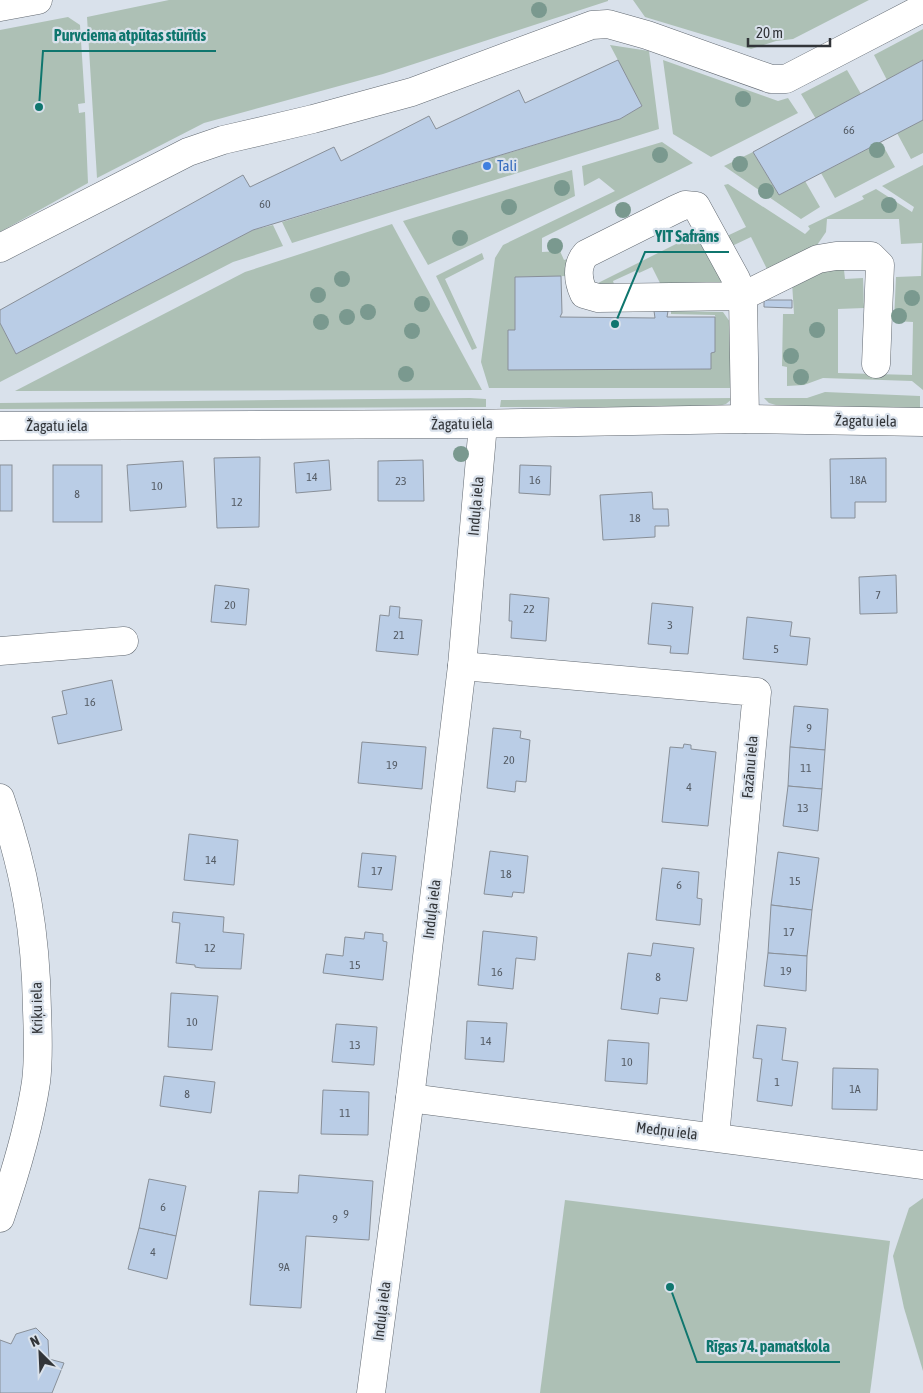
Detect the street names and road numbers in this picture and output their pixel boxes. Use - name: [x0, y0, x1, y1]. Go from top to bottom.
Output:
- street label: Žagatu iela: [835, 411, 897, 430]
- street label: Žagatu iela: [431, 414, 493, 433]
- street label: Žagatu iela: [26, 417, 88, 434]
- street label: Induļa iela: [464, 475, 487, 536]
- street label: Fazānu iela: [738, 735, 761, 799]
- street label: Induļa iela: [419, 878, 444, 940]
- street label: Kriķu iela: [28, 982, 45, 1034]
- street label: Medņu iela: [635, 1118, 699, 1143]
- street label: Induļa iela: [369, 1280, 394, 1342]

